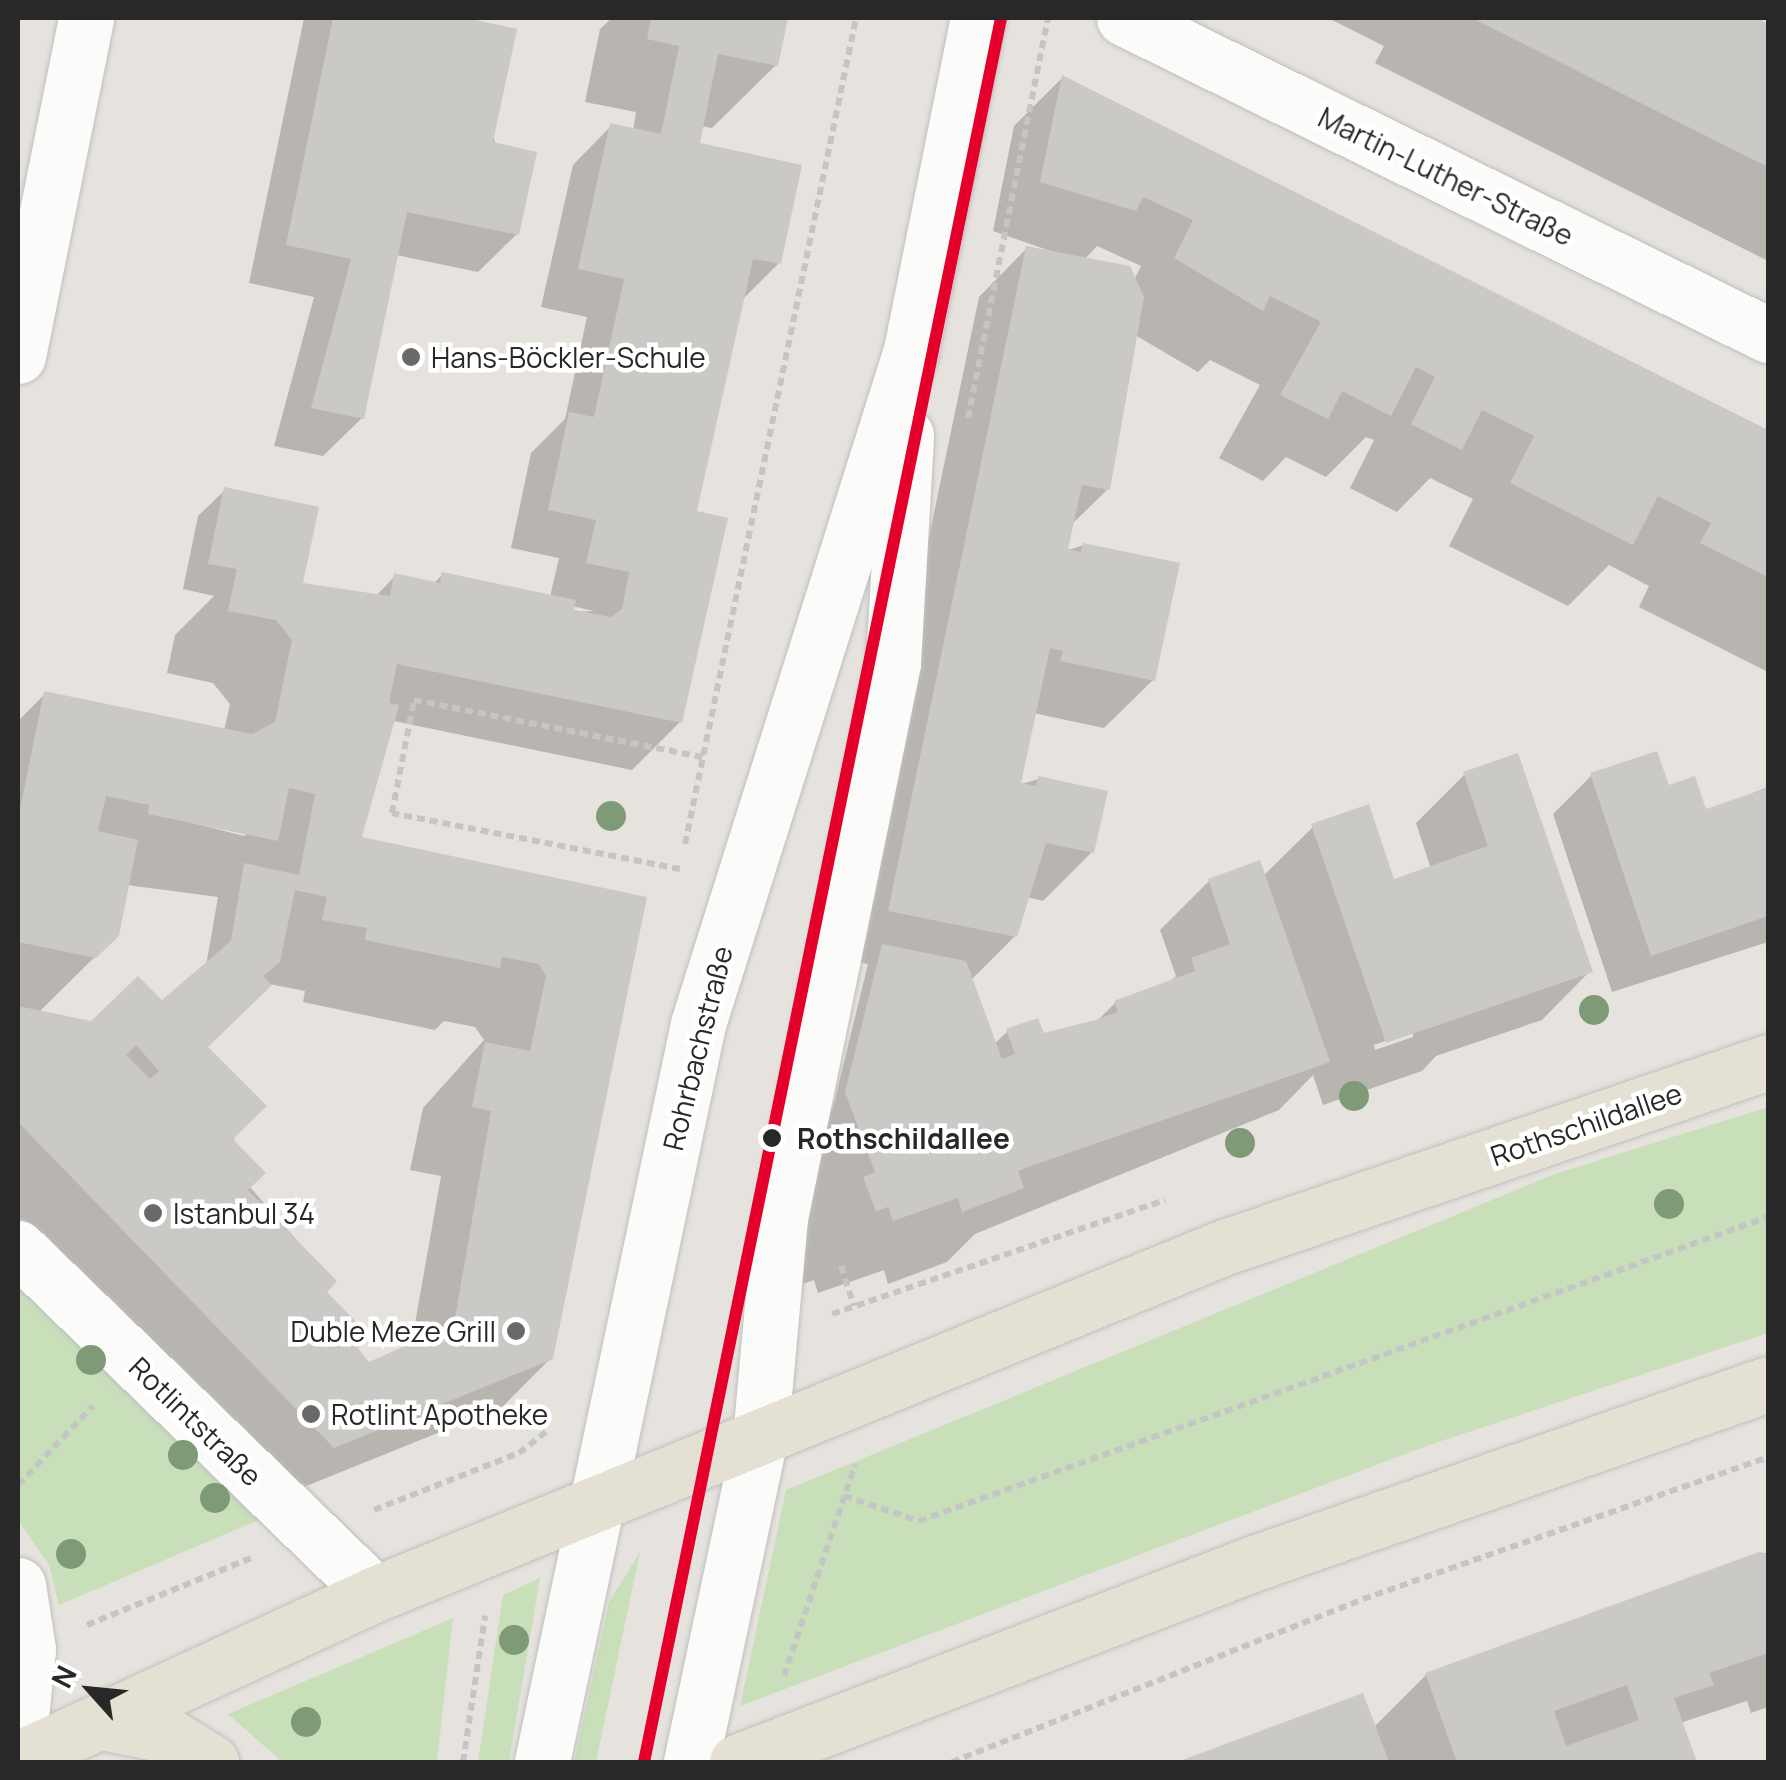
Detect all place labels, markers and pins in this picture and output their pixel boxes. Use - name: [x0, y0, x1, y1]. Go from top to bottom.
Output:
- place label: Hans-Böckler-Schule: [431, 340, 706, 374]
- marker: Hans-Böckler-Schule: [400, 346, 422, 368]
- place label: Rothschildallee: [797, 1121, 1010, 1155]
- marker: Rothschildallee: [756, 1122, 788, 1154]
- place label: Istanbul 34: [173, 1196, 315, 1230]
- marker: Istanbul 34: [142, 1202, 164, 1224]
- place label: Duble Meze Grill: [290, 1314, 496, 1348]
- marker: Duble Meze Grill: [505, 1320, 527, 1342]
- place label: Rotlint Apotheke: [331, 1397, 548, 1431]
- marker: Rotlint Apotheke: [300, 1403, 322, 1425]

